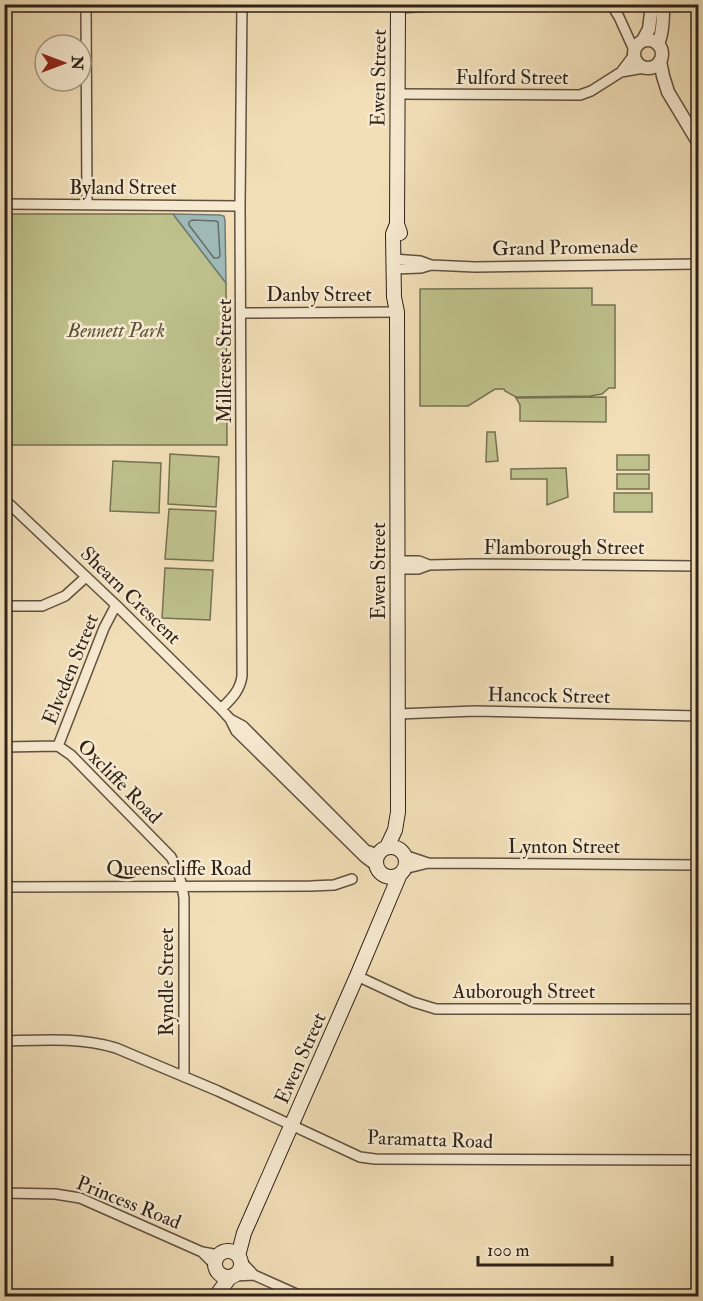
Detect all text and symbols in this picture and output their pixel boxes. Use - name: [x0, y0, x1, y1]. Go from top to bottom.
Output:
- street label: Ewen Street: [365, 29, 392, 127]
- north arrow: [33, 33, 93, 93]
- text: N: [67, 55, 87, 71]
- street label: Fulford Street: [455, 65, 569, 90]
- street label: Byland Street: [69, 175, 177, 200]
- street label: Grand Promenade: [492, 234, 638, 261]
- street label: Danby Street: [266, 282, 372, 307]
- street label: Millcrest Street: [212, 298, 237, 423]
- park label: Bennett Park: [66, 318, 165, 343]
- street label: Ewen Street: [366, 522, 391, 620]
- street label: Flamborough Street: [484, 535, 645, 560]
- street label: Shearn Crescent: [75, 541, 187, 650]
- street label: Elveden Street: [37, 610, 104, 728]
- street label: Hancock Street: [488, 682, 611, 709]
- street label: Oxcliffe Road: [72, 734, 167, 829]
- street label: Lynton Street: [508, 834, 621, 859]
- street label: Queenscliffe Road: [106, 856, 252, 881]
- street label: Ryndle Street: [154, 927, 179, 1036]
- street label: Auborough Street: [452, 979, 596, 1004]
- street label: Ewen Street: [269, 1008, 332, 1108]
- street label: Paramatta Road: [367, 1125, 494, 1154]
- street label: Princess Road: [73, 1170, 185, 1235]
- scale bar: [478, 1229, 612, 1267]
- text: 100 m: [487, 1239, 530, 1262]

